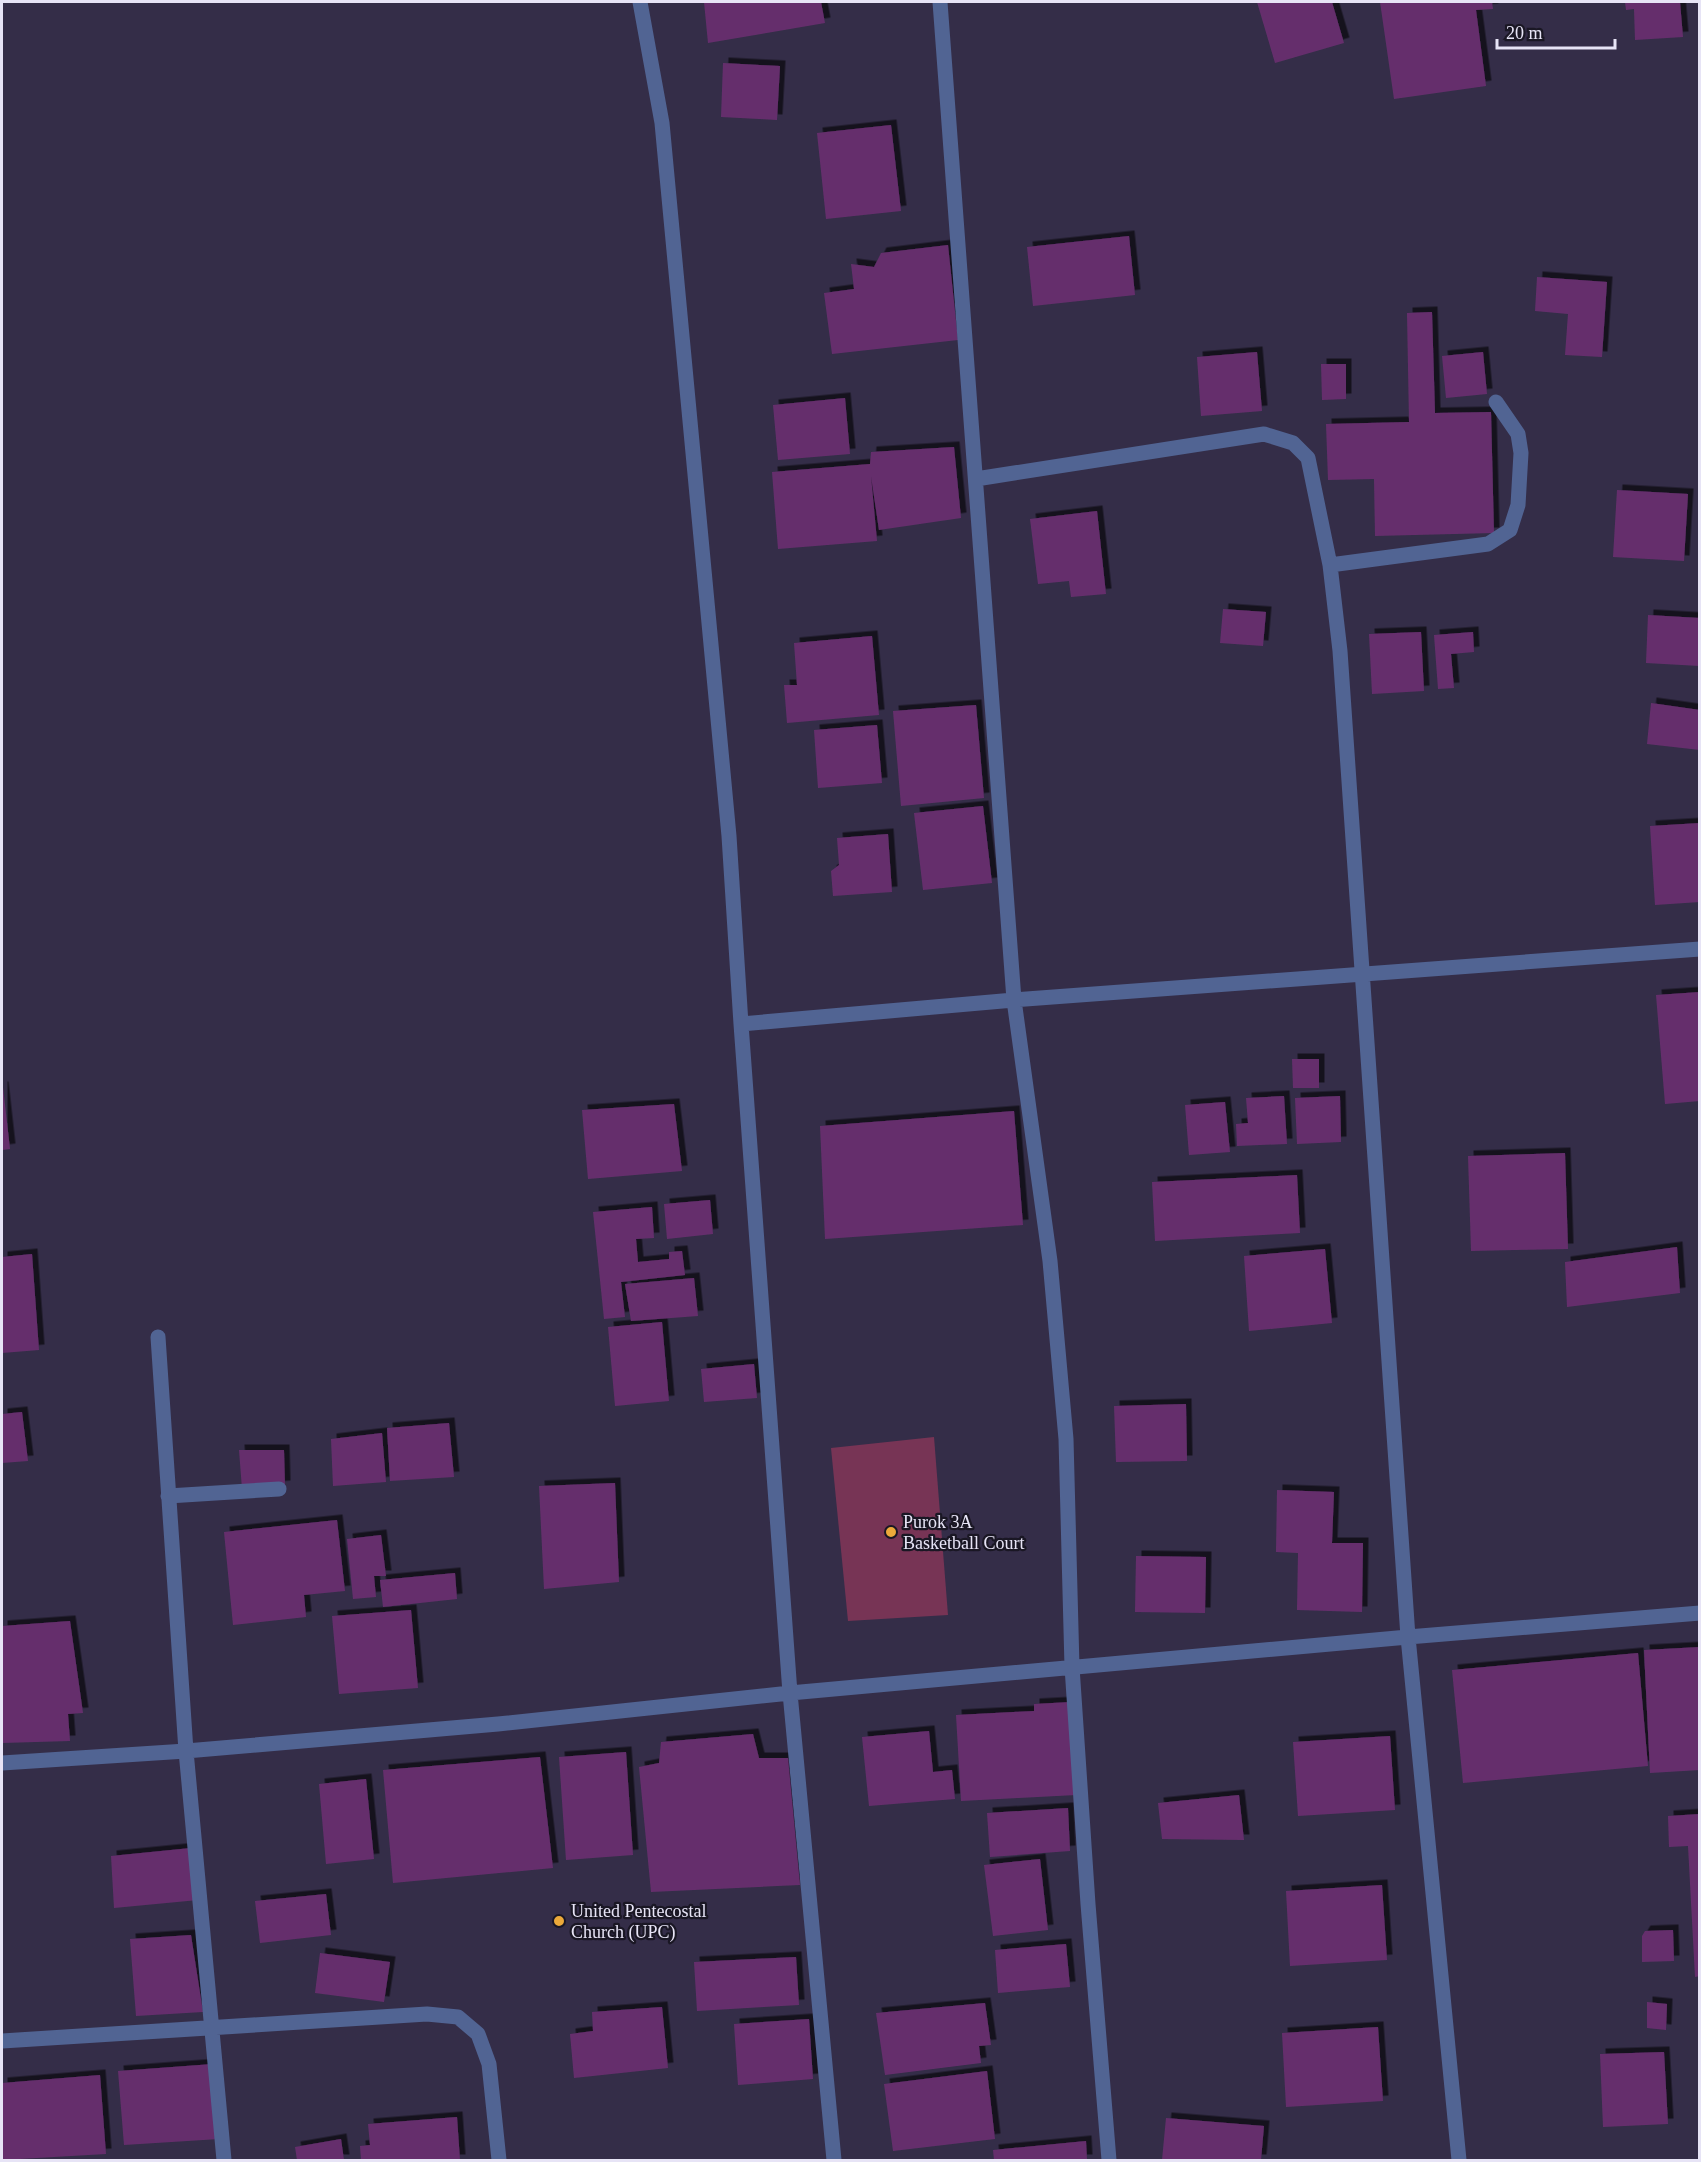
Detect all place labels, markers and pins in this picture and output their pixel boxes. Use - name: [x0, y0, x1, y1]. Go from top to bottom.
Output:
- place label: Purok 3A Basketball Court: [903, 1512, 1024, 1553]
- marker: Purok 3A Basketball Court: [884, 1525, 898, 1539]
- place label: United Pentecostal Church (UPC): [571, 1901, 706, 1943]
- marker: United Pentecostal Church (UPC): [552, 1914, 566, 1928]

